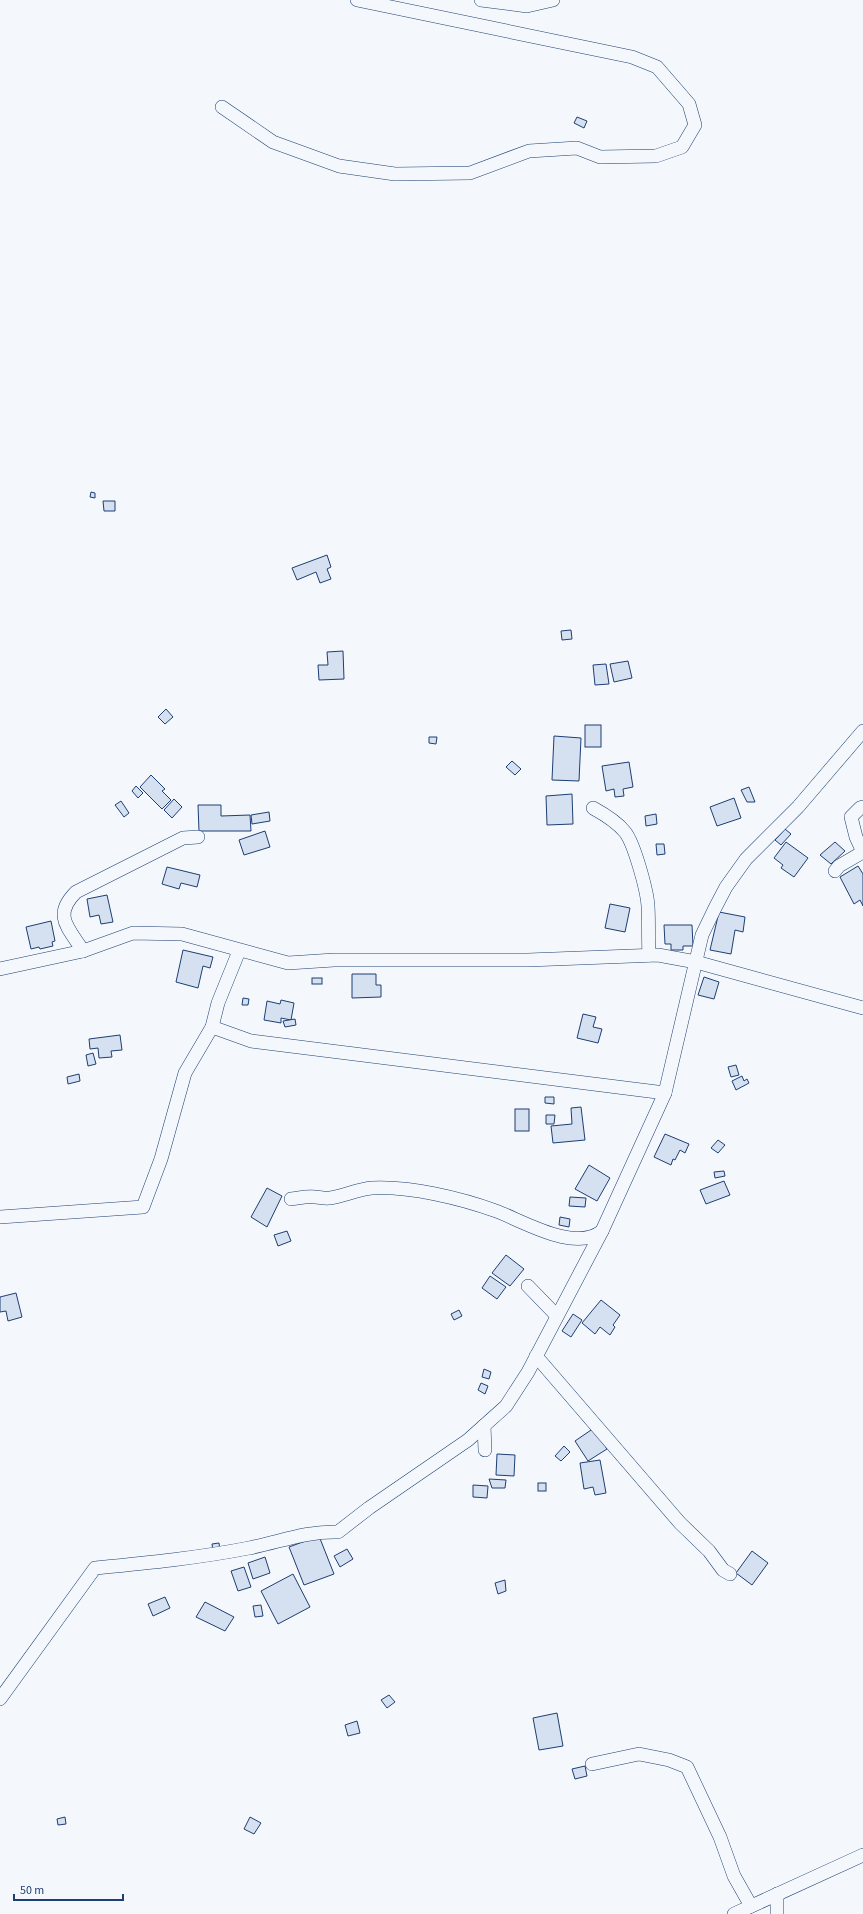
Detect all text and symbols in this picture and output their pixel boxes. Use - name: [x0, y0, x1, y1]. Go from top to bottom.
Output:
- scale bar: [14, 1876, 123, 1902]
- text: 50 m: [20, 1882, 44, 1899]

